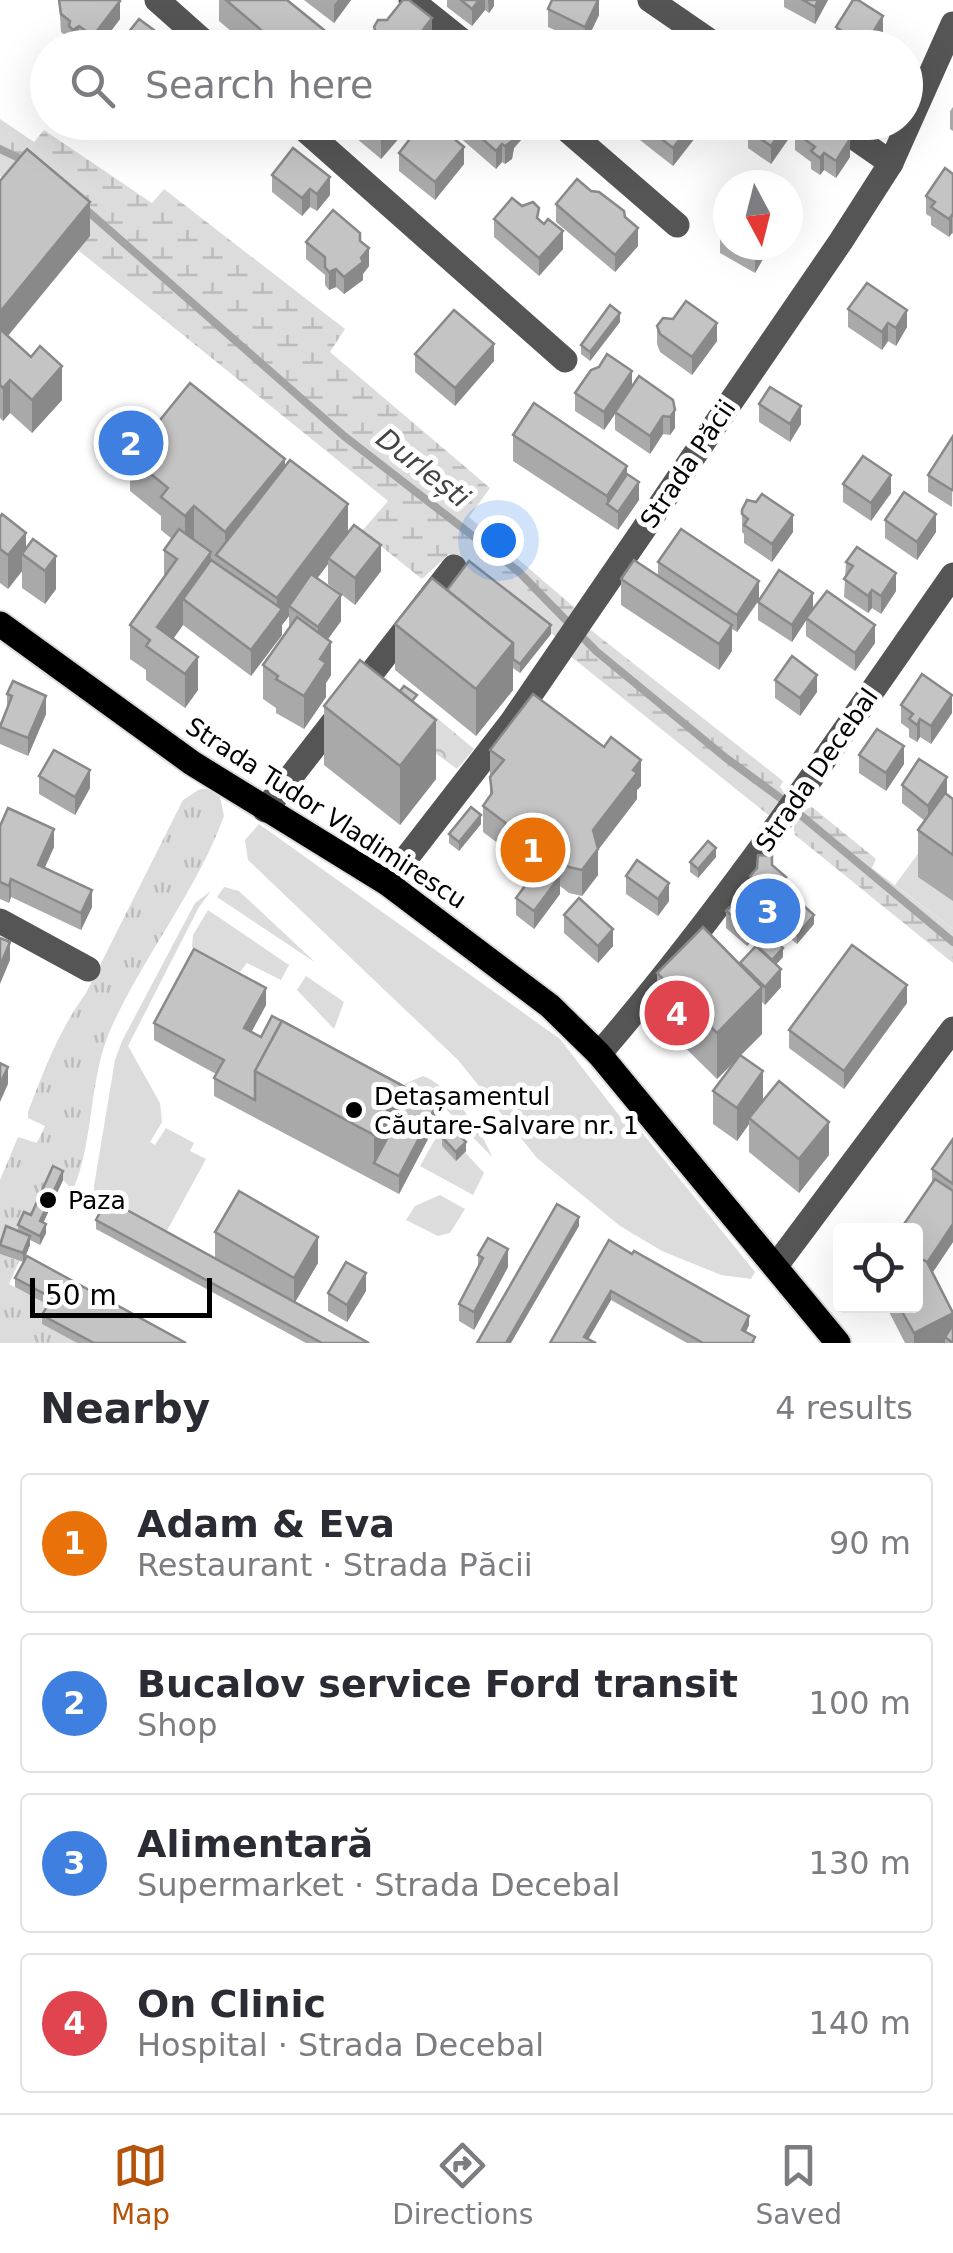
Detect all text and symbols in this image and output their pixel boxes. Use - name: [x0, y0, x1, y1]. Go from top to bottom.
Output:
- search box: [30, 30, 923, 140]
- icon: search: [65, 58, 120, 113]
- text: Search here: [145, 63, 373, 107]
- north arrow: [713, 170, 803, 260]
- street label: Strada Păcii: [634, 394, 742, 534]
- pin: 2: [98, 406, 164, 480]
- water label: Durlești: [370, 421, 476, 515]
- your location: [473, 515, 524, 566]
- street label: Strada Decebal: [750, 683, 884, 857]
- street label: Strada Tudor Vladimirescu: [180, 711, 472, 915]
- pin: 1: [500, 812, 566, 888]
- pin: 3: [736, 874, 800, 948]
- pin: 4: [644, 976, 710, 1050]
- place label: Detașamentul Căutare-Salvare nr. 1: [374, 1082, 639, 1140]
- marker: Detașamentul Căutare-Salvare nr. 1: [343, 1099, 365, 1121]
- place label: Paza: [68, 1186, 126, 1215]
- marker: Paza: [37, 1189, 59, 1211]
- map controls: [833, 1223, 923, 1313]
- button: locate: [833, 1223, 923, 1313]
- scale bar: [30, 1273, 212, 1318]
- text: 50 m: [45, 1279, 117, 1312]
- text: Nearby: [40, 1384, 210, 1433]
- text: 4 results: [775, 1389, 913, 1427]
- text: Adam & Eva: [137, 1502, 395, 1546]
- text: 1: [63, 1524, 86, 1562]
- text: 90 m: [829, 1524, 911, 1562]
- text: Restaurant · Strada Păcii: [137, 1546, 533, 1584]
- text: Bucalov service Ford transit: [137, 1662, 738, 1706]
- text: 2: [63, 1684, 86, 1722]
- text: 100 m: [809, 1684, 911, 1722]
- text: Shop: [137, 1706, 217, 1744]
- text: Alimentară: [137, 1822, 373, 1866]
- text: 3: [63, 1844, 86, 1882]
- text: 130 m: [809, 1844, 911, 1882]
- text: Supermarket · Strada Decebal: [137, 1866, 620, 1904]
- text: On Clinic: [137, 1982, 326, 2026]
- text: 4: [63, 2004, 86, 2042]
- text: 140 m: [809, 2004, 911, 2042]
- text: Hospital · Strada Decebal: [137, 2026, 544, 2064]
- tab: Map: [111, 2138, 170, 2231]
- tab: Directions: [392, 2138, 533, 2231]
- tab: Saved: [755, 2138, 842, 2231]

